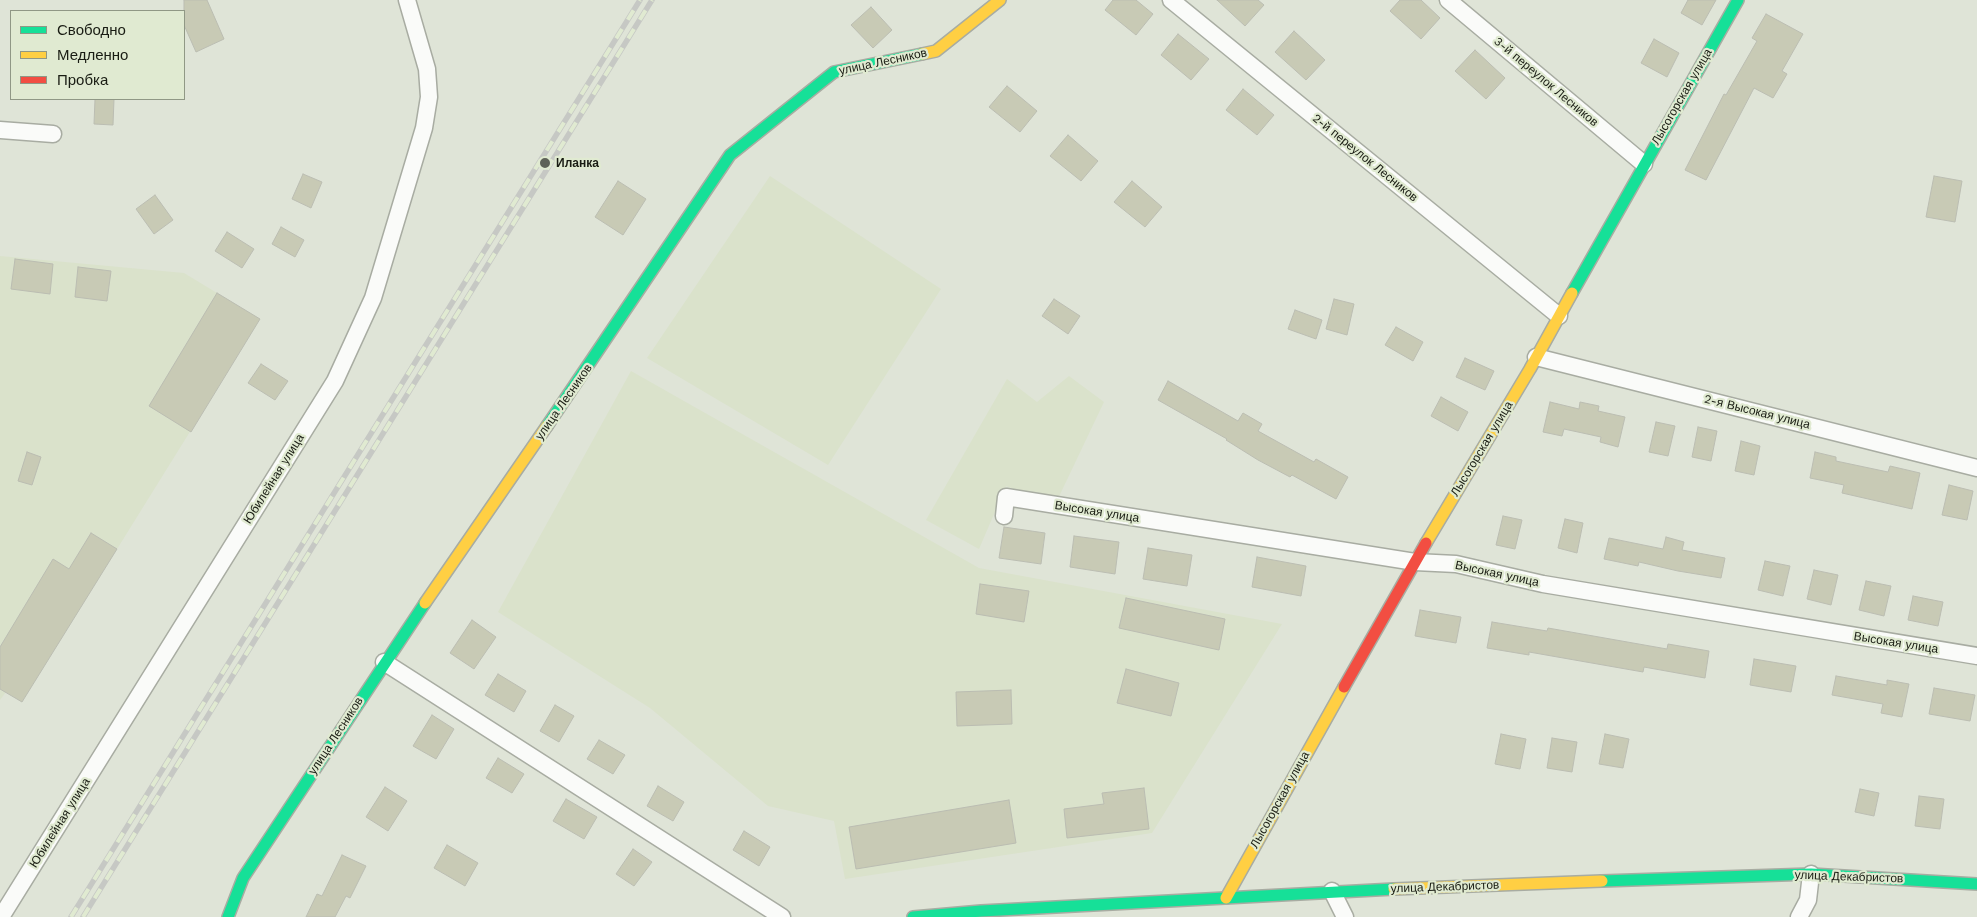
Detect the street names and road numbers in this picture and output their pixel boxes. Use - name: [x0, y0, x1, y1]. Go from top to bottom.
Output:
- street label: 3-й переулок Лесников: [1491, 34, 1601, 130]
- street label: улица Лесников: [838, 46, 928, 78]
- street label: Лысогорская улица: [1649, 46, 1715, 148]
- street label: 2-й переулок Лесников: [1309, 111, 1421, 205]
- street label: улица Лесников: [532, 361, 596, 443]
- street label: 2-я Высокая улица: [1703, 392, 1811, 432]
- street label: Лысогорская улица: [1448, 399, 1516, 499]
- street label: Юбилейная улица: [241, 432, 307, 526]
- street label: Высокая улица: [1054, 498, 1140, 526]
- street label: Высокая улица: [1454, 558, 1540, 590]
- street label: Высокая улица: [1853, 629, 1939, 657]
- street label: улица Лесников: [306, 695, 366, 777]
- street label: Лысогорская улица: [1247, 749, 1313, 851]
- street label: Юбилейная улица: [27, 776, 93, 870]
- street label: улица Декабристов: [1794, 868, 1904, 886]
- street label: улица Декабристов: [1390, 878, 1500, 896]

